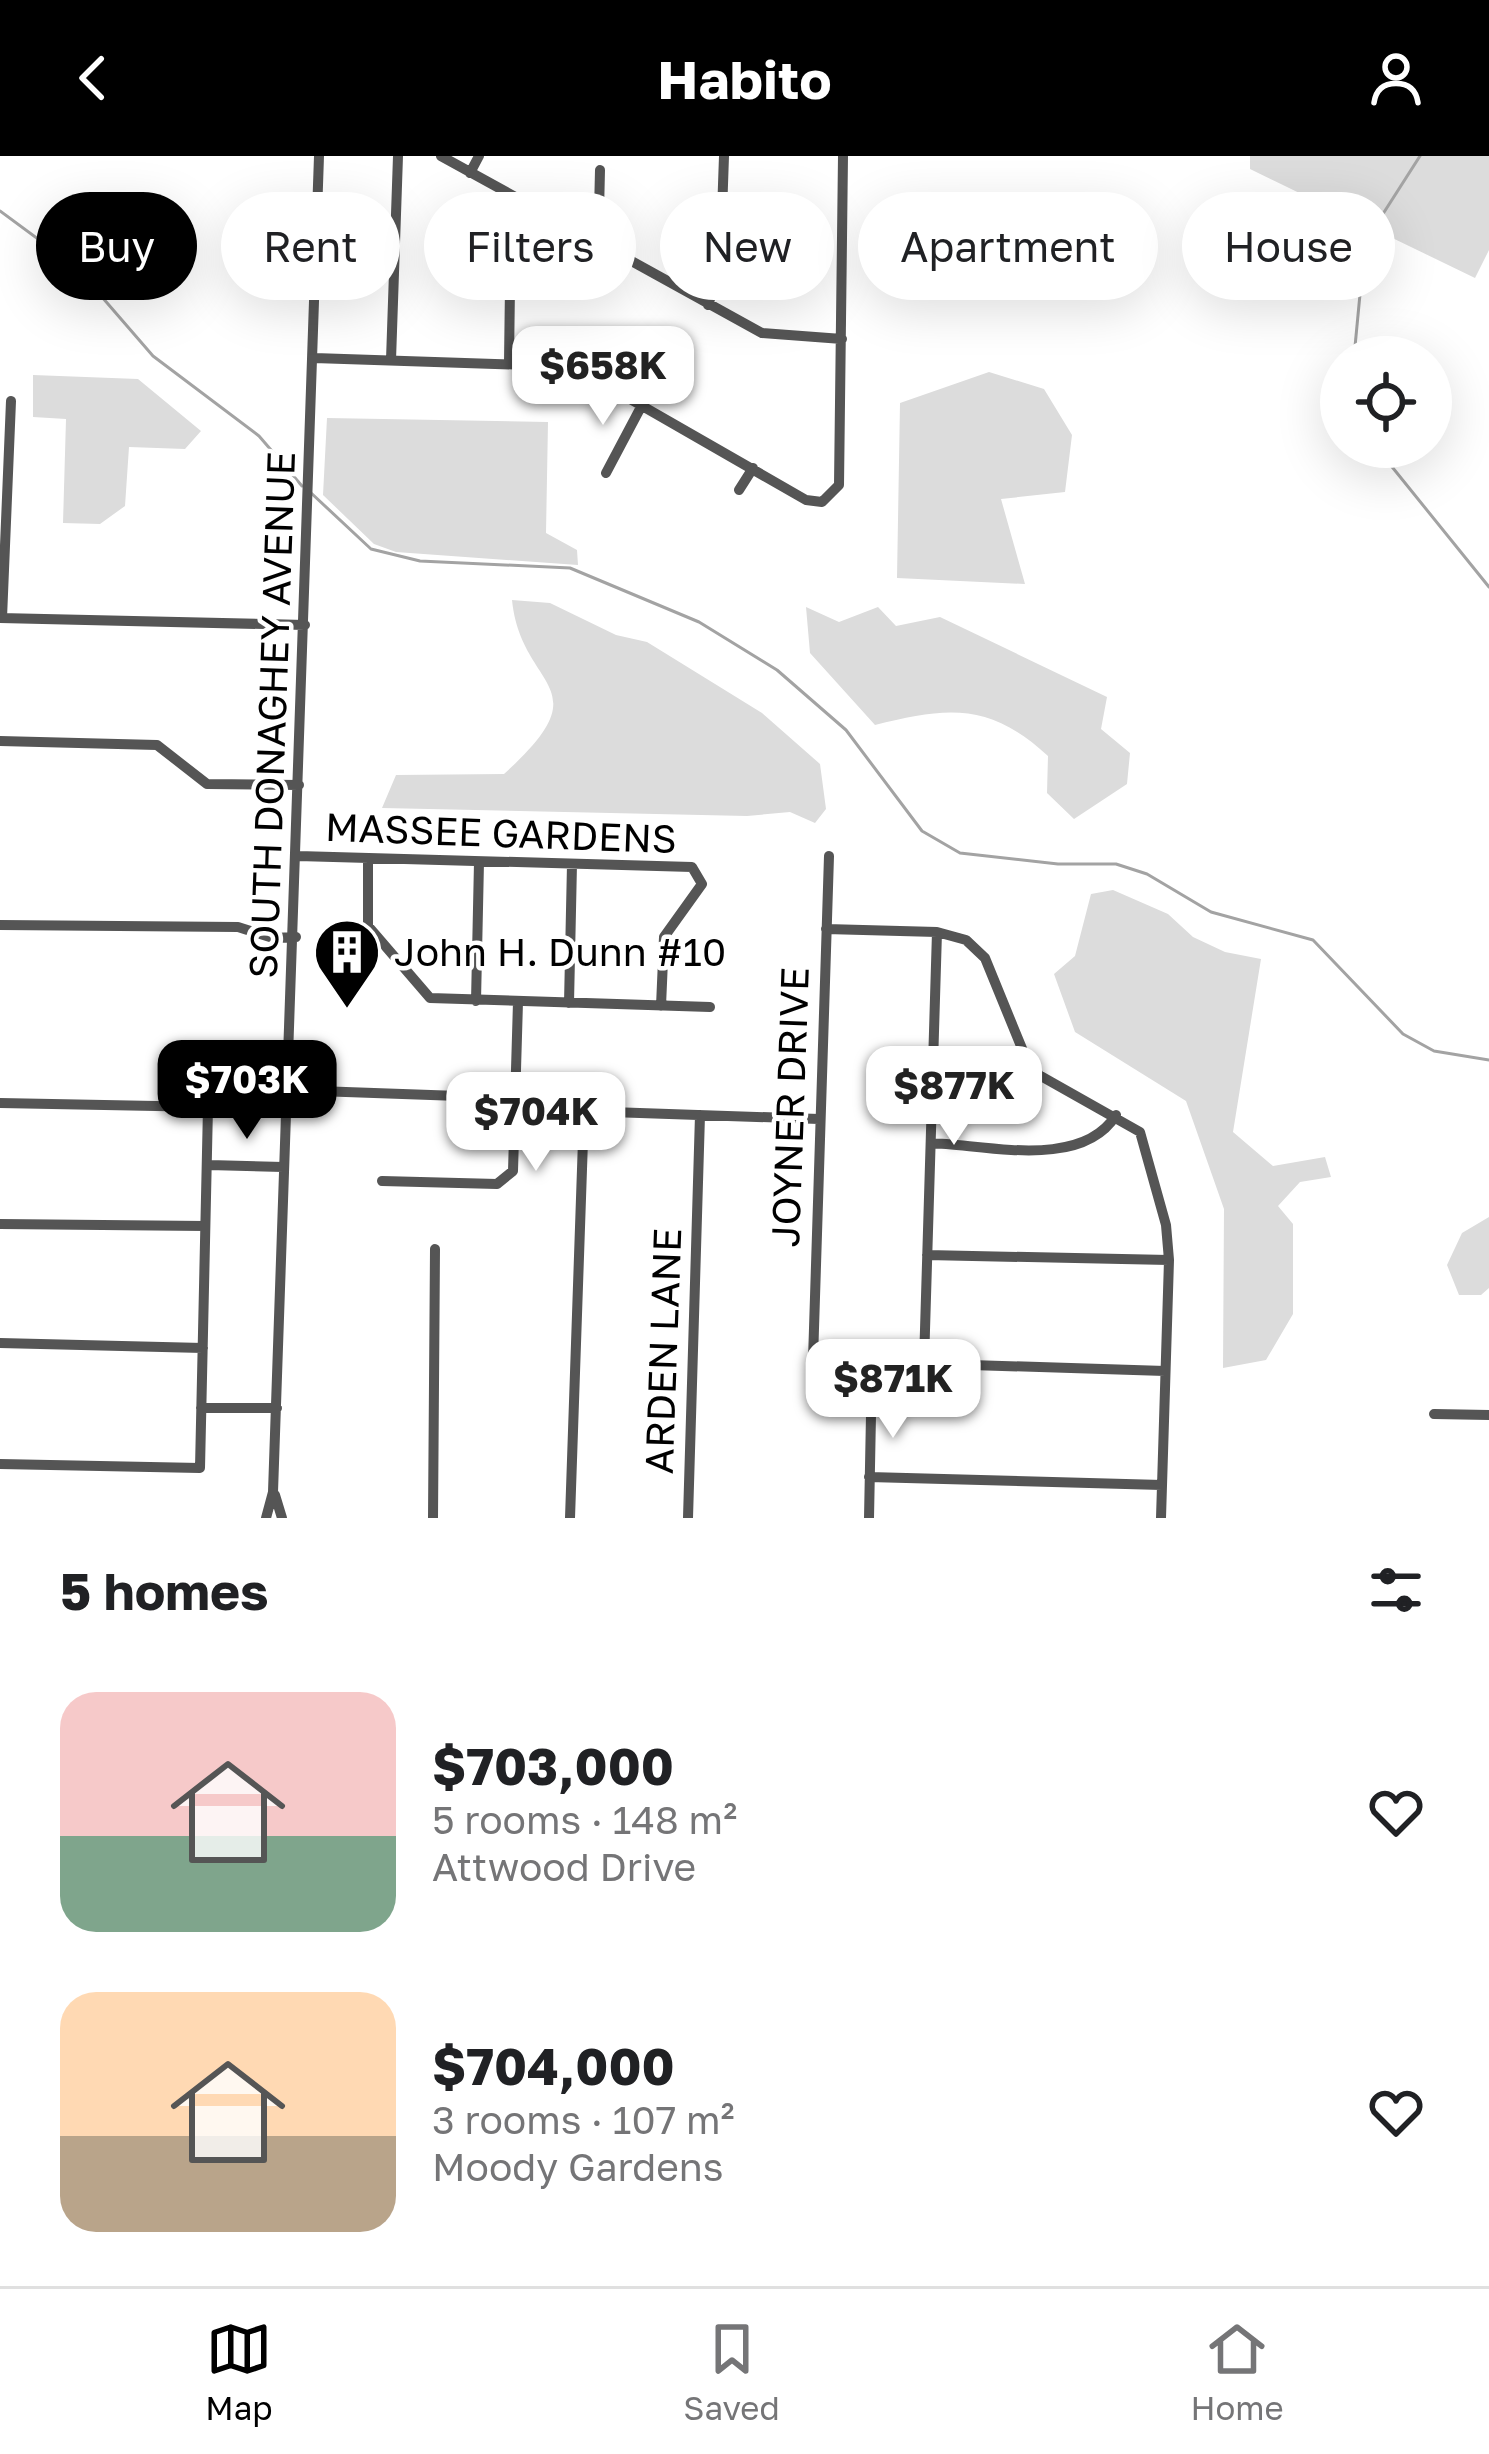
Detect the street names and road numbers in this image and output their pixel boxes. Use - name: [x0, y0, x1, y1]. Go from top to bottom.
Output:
- street label: SOUTH DONAGHEY AVENUE: [239, 451, 304, 979]
- street label: MASSEE GARDENS: [325, 803, 678, 862]
- street label: JOYNER DRIVE: [761, 966, 818, 1248]
- street label: ARDEN LANE: [635, 1227, 690, 1475]

